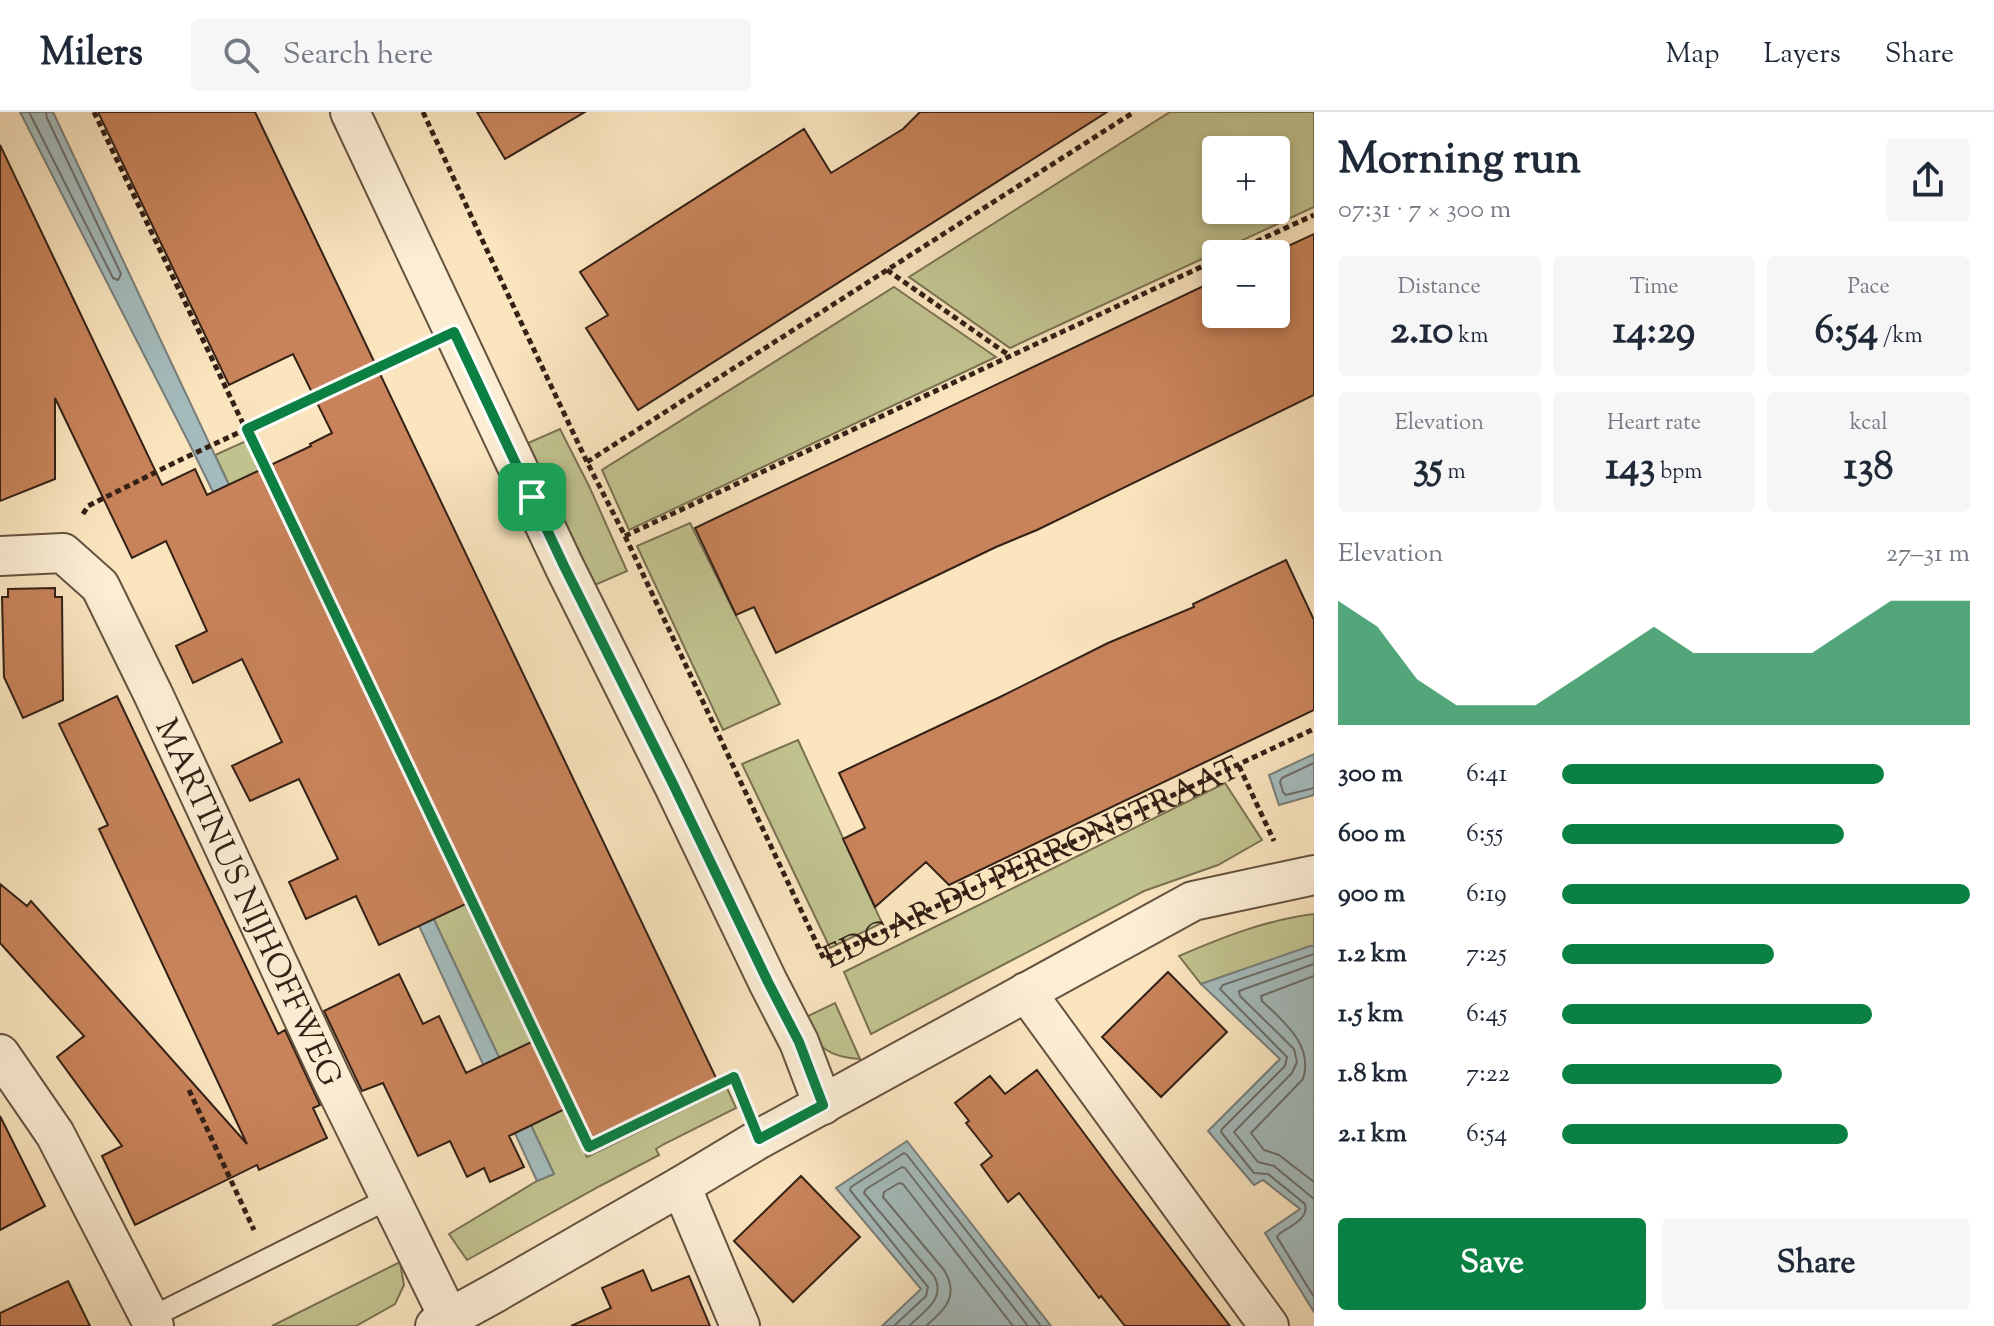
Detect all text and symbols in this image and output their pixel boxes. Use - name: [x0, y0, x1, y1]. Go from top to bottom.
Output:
- search box: [191, 19, 751, 91]
- text: Milers: [40, 28, 143, 82]
- icon: search: [219, 33, 263, 77]
- text: Search here: [283, 34, 433, 77]
- text: Map: [1666, 35, 1719, 75]
- text: Layers: [1763, 35, 1841, 75]
- text: Share: [1885, 35, 1954, 75]
- text: Morning run: [1338, 130, 1581, 193]
- map controls: [1202, 136, 1290, 328]
- button: +: [1202, 136, 1290, 224]
- button: share: [1886, 138, 1970, 222]
- text: 07:31 · 7 × 300 m: [1338, 192, 1511, 229]
- button: −: [1202, 240, 1290, 328]
- text: Distance: [1398, 272, 1481, 304]
- text: Time: [1630, 272, 1678, 304]
- text: Pace: [1848, 272, 1890, 304]
- text: 2.10: [1390, 304, 1453, 361]
- text: 14:29: [1613, 304, 1695, 361]
- text: 6:54: [1815, 304, 1878, 361]
- text: km: [1453, 321, 1488, 353]
- text: /km: [1878, 321, 1923, 353]
- text: Elevation: [1395, 408, 1484, 440]
- text: Heart rate: [1607, 408, 1701, 440]
- text: kcal: [1850, 408, 1888, 440]
- text: 35: [1413, 440, 1443, 497]
- text: 143: [1606, 440, 1656, 497]
- text: 138: [1844, 440, 1894, 497]
- text: m: [1443, 457, 1466, 489]
- text: bpm: [1656, 457, 1702, 489]
- pin: [498, 463, 566, 531]
- icon: arrive: [510, 475, 554, 519]
- text: Elevation: [1338, 536, 1443, 573]
- text: 27–31 m: [1886, 536, 1970, 573]
- street label: MARTINUS NIJHOFFWEG: [142, 712, 352, 1094]
- street label: EDGAR DU PERRONSTRAAT: [816, 747, 1249, 982]
- text: 300 m: [1338, 756, 1403, 793]
- text: 6:41: [1466, 756, 1507, 793]
- text: 600 m: [1338, 816, 1405, 853]
- text: 6:55: [1466, 816, 1503, 853]
- text: 900 m: [1338, 876, 1405, 913]
- text: 6:19: [1466, 876, 1507, 913]
- text: 1.2 km: [1338, 936, 1407, 973]
- text: 7:25: [1466, 936, 1507, 973]
- text: 1.5 km: [1338, 996, 1404, 1033]
- text: 6:45: [1466, 996, 1507, 1033]
- text: 1.8 km: [1338, 1056, 1408, 1093]
- text: 7:22: [1466, 1056, 1510, 1093]
- text: 2.1 km: [1338, 1116, 1407, 1153]
- text: 6:54: [1466, 1116, 1507, 1153]
- button: Save: [1338, 1218, 1646, 1310]
- button: Share: [1662, 1218, 1970, 1310]

